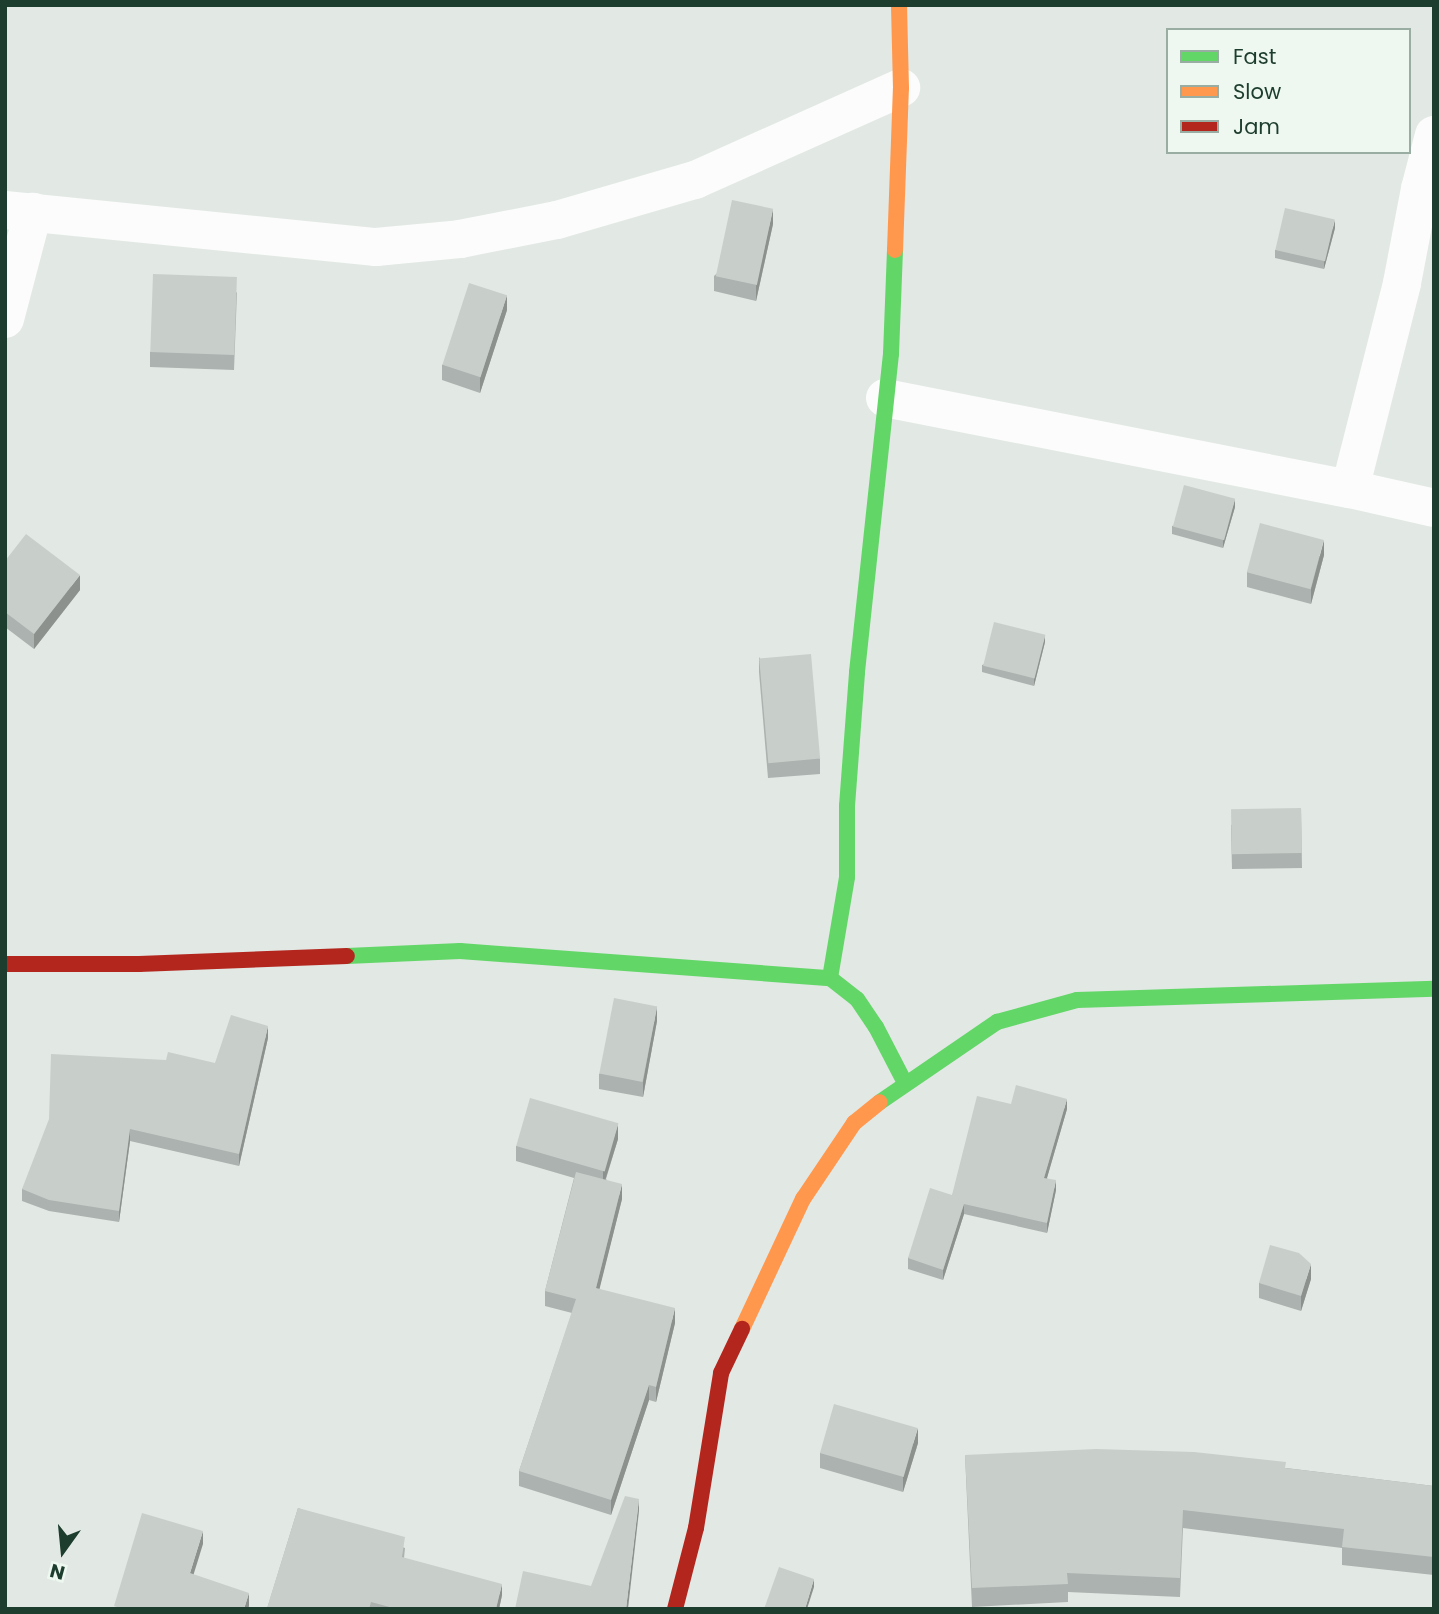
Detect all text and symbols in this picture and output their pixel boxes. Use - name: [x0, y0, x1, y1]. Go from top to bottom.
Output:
- legend: [1166, 28, 1411, 154]
- text: Fast: [1233, 42, 1276, 71]
- text: Slow: [1233, 77, 1281, 106]
- text: Jam: [1233, 112, 1280, 141]
- north arrow: [28, 1516, 98, 1586]
- text: N: [47, 1557, 68, 1587]

